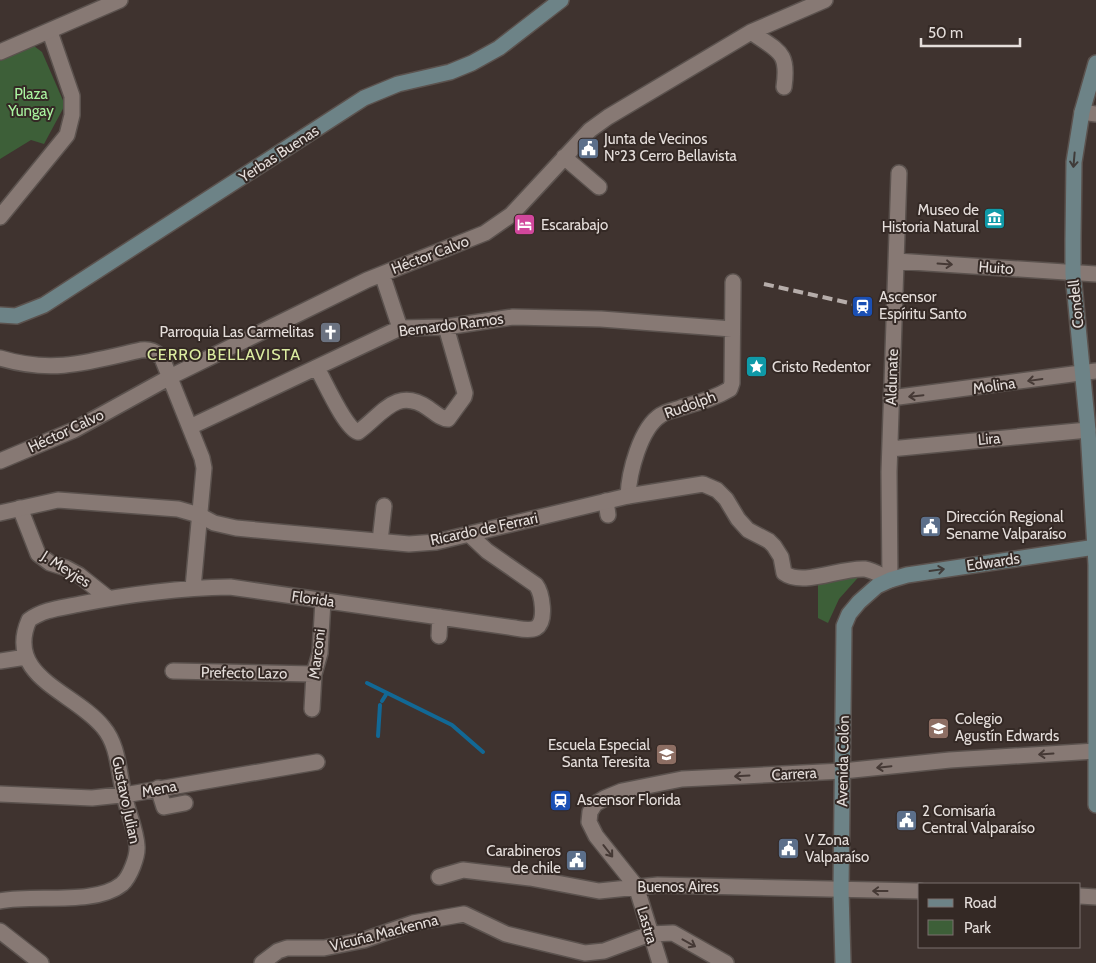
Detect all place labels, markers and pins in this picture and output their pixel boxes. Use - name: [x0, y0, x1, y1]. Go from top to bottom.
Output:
- place label: Junta de Vecinos Nº23 Cerro Bellavista: [603, 130, 738, 165]
- public building icon: Junta de Vecinos Nº23 Cerro Bellavista: [576, 136, 600, 160]
- place label: Museo de Historia Natural: [882, 201, 979, 236]
- museum icon: Museo de Historia Natural: [983, 207, 1007, 231]
- hotel icon: Escarabajo: [513, 213, 537, 237]
- place label: Escarabajo: [541, 216, 608, 234]
- place label: Ascensor Espíritu Santo: [879, 288, 967, 323]
- station icon: Ascensor Espíritu Santo: [851, 294, 875, 318]
- church icon: Parroquia Las Carmelitas: [318, 320, 342, 344]
- place label: Parroquia Las Carmelitas: [159, 323, 314, 341]
- place icon: Cristo Redentor: [744, 355, 768, 379]
- place label: Cristo Redentor: [772, 358, 871, 376]
- place label: Dirección Regional Sename Valparaíso: [946, 508, 1067, 543]
- public building icon: Dirección Regional Sename Valparaíso: [918, 514, 942, 538]
- place label: Colegio Agustín Edwards: [955, 710, 1059, 745]
- school or university icon: Colegio Agustín Edwards: [927, 716, 951, 740]
- place label: Escuela Especial Santa Teresita: [548, 736, 651, 771]
- school or university icon: Escuela Especial Santa Teresita: [654, 742, 678, 766]
- station icon: Ascensor Florida: [549, 788, 573, 812]
- place label: Ascensor Florida: [577, 791, 682, 809]
- place label: 2 Comisaría Central Valparaíso: [922, 802, 1035, 837]
- public building icon: 2 Comisaría Central Valparaíso: [894, 808, 918, 832]
- place label: V Zona Valparaíso: [805, 831, 869, 866]
- public building icon: V Zona Valparaíso: [777, 837, 801, 861]
- place label: Carabineros de chile: [486, 842, 561, 877]
- public building icon: Carabineros de chile: [565, 848, 589, 872]

